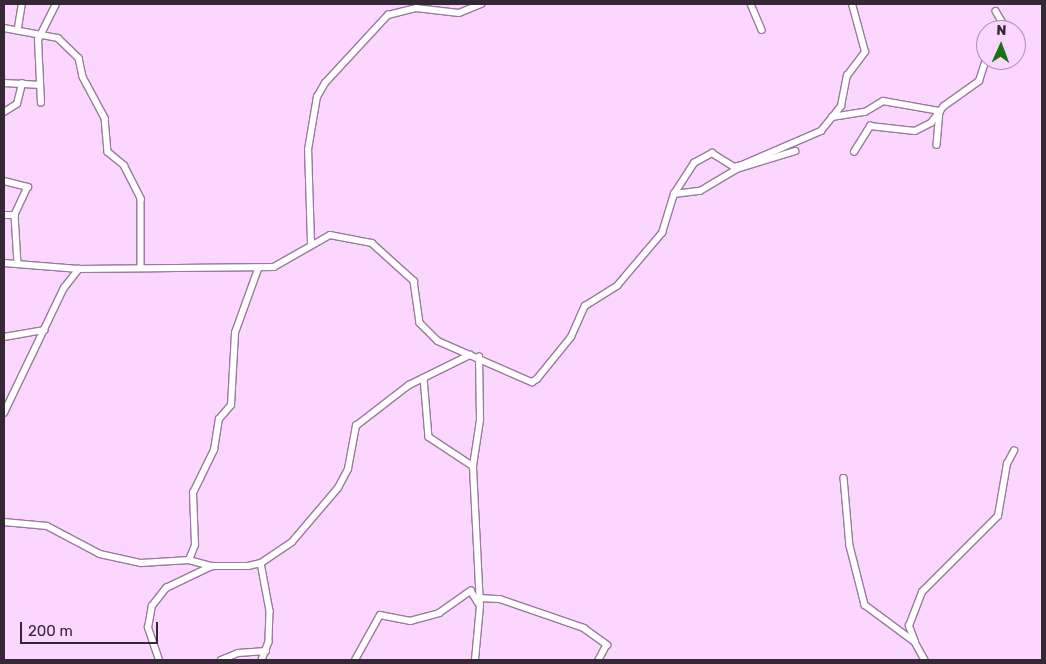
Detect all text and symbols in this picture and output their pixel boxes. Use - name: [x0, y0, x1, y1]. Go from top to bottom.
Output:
- north arrow: [976, 20, 1026, 70]
- text: N: [996, 22, 1007, 39]
- scale bar: [22, 612, 160, 644]
- text: 200 m: [28, 622, 73, 640]

